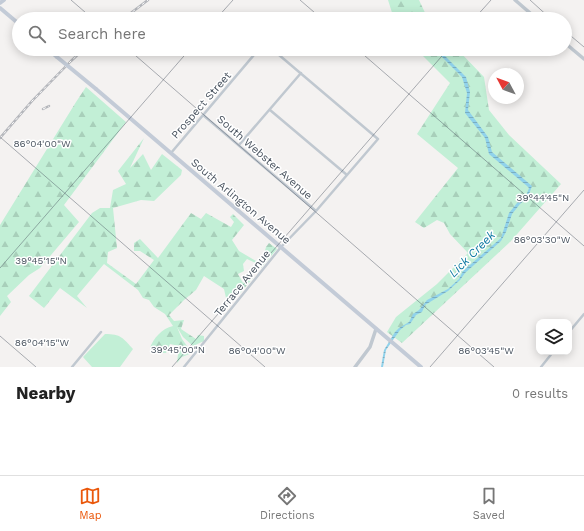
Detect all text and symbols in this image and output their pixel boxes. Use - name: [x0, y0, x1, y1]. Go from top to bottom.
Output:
- search box: [12, 12, 572, 56]
- icon: search: [26, 23, 48, 45]
- text: Search here: [58, 25, 146, 43]
- north arrow: [488, 68, 524, 104]
- street label: Prospect Street: [169, 69, 234, 141]
- street label: South Webster Avenue: [214, 112, 315, 202]
- text: 86°04'00"W: [13, 138, 71, 149]
- street label: South Arlington Avenue: [188, 156, 293, 247]
- text: 39°44'45"N: [517, 192, 569, 203]
- water label: Lick Creek: [446, 228, 498, 280]
- text: 86°03'30"W: [514, 234, 571, 245]
- street label: Terrace Avenue: [212, 248, 273, 319]
- text: 39°45'15"N: [15, 255, 67, 266]
- map controls: [536, 319, 572, 355]
- button: layers: [536, 319, 572, 355]
- text: 86°04'15"W: [15, 337, 70, 348]
- text: 39°45'00"N: [151, 344, 205, 355]
- text: 86°04'00"W: [228, 345, 286, 356]
- text: 86°03'45"W: [458, 345, 514, 356]
- text: Nearby: [16, 383, 75, 403]
- text: 0 results: [512, 386, 568, 401]
- tab: Map: [79, 485, 102, 522]
- tab: Directions: [260, 485, 314, 522]
- tab: Saved: [473, 485, 505, 522]

